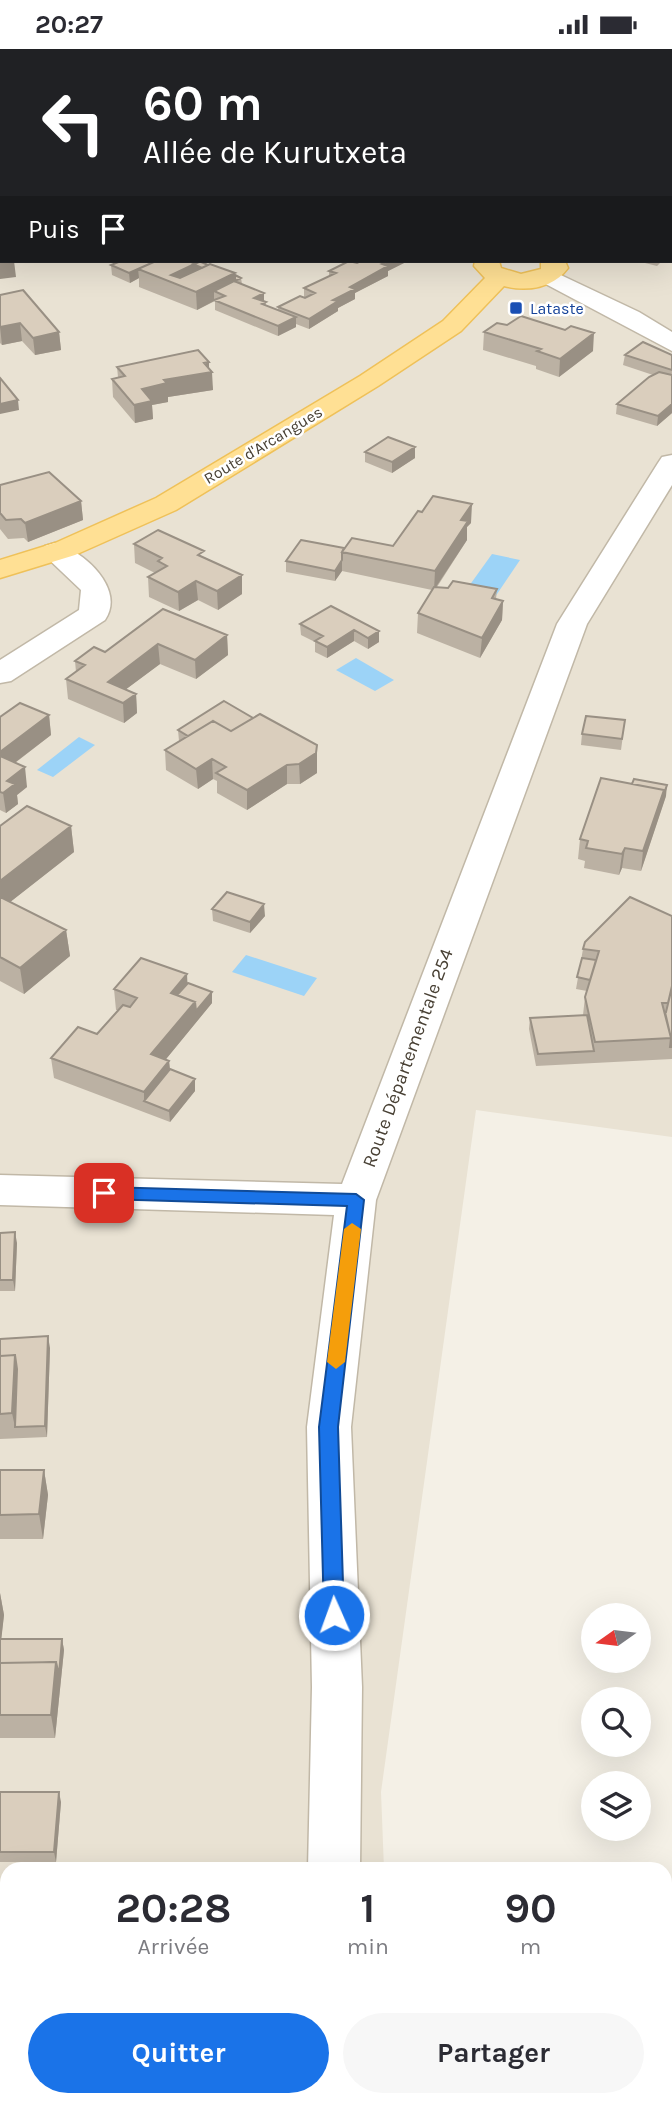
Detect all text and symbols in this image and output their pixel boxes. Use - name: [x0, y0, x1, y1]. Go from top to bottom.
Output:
- text: 20:27: [35, 9, 103, 40]
- text: 60 m: [143, 75, 263, 132]
- icon: left: [28, 77, 119, 168]
- text: Allée de Kurutxeta: [143, 134, 407, 171]
- icon: arrive: [94, 210, 132, 248]
- text: Puis: [28, 214, 80, 245]
- place label: Lataste: [530, 299, 584, 318]
- marker: Lataste: [508, 300, 524, 316]
- street label: Route d'Arcangues: [200, 402, 326, 488]
- street label: Route Départementale 254: [358, 945, 458, 1170]
- pin: [74, 1163, 134, 1223]
- icon: arrive: [85, 1174, 123, 1212]
- position arrow: [297, 1578, 371, 1652]
- north arrow: [581, 1603, 651, 1673]
- map controls: [581, 1603, 651, 1841]
- button: search: [581, 1687, 651, 1757]
- button: layers: [581, 1771, 651, 1841]
- text: 20:28: [115, 1883, 231, 1933]
- text: 1: [360, 1883, 375, 1933]
- text: 90: [504, 1883, 557, 1933]
- text: Arrivée: [137, 1933, 209, 1960]
- text: min: [347, 1933, 389, 1960]
- text: m: [520, 1933, 541, 1960]
- button: Quitter: [28, 2013, 329, 2093]
- button: Partager: [343, 2013, 644, 2093]

